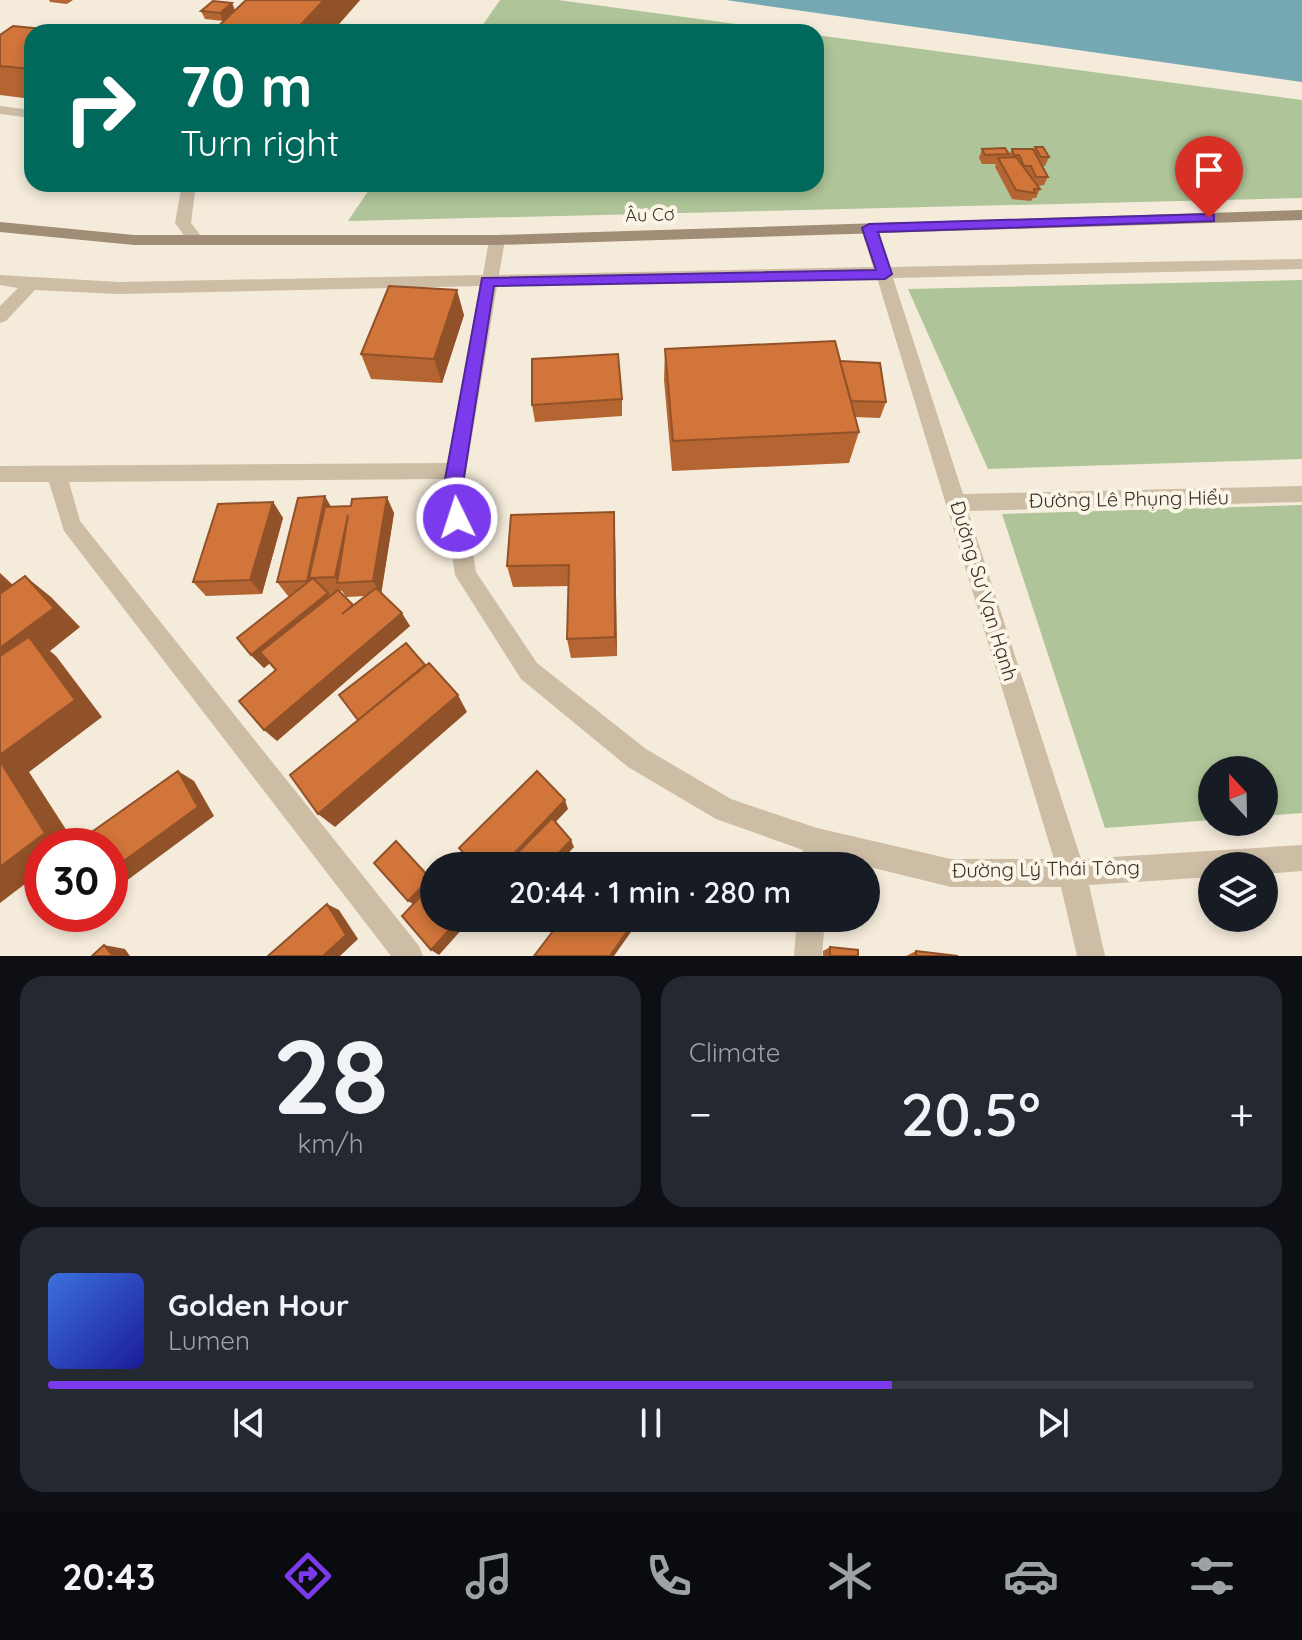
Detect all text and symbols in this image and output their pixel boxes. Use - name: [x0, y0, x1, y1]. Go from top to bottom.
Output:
- text: 70 m: [180, 51, 312, 121]
- icon: right: [48, 56, 152, 160]
- text: Turn right: [180, 120, 339, 165]
- pin: [1175, 136, 1243, 218]
- icon: arrive: [1187, 148, 1231, 192]
- street label: Âu Cơ: [625, 202, 675, 227]
- position arrow: [415, 476, 499, 560]
- street label: Đường Lê Phụng Hiểu: [1029, 484, 1229, 513]
- street label: Đường Sư Vạn Hạnh: [945, 498, 1024, 684]
- north arrow: [1198, 756, 1278, 836]
- map controls: [1198, 756, 1278, 932]
- speed limit sign: 30: [24, 828, 128, 932]
- button: layers: [1198, 852, 1278, 932]
- street label: Đường Lý Thái Tông: [952, 854, 1140, 883]
- text: 20:44 · 1 min · 280 m: [509, 873, 791, 911]
- text: 28: [272, 1010, 389, 1140]
- text: Climate: [689, 1036, 780, 1069]
- text: 20.5°: [900, 1076, 1041, 1151]
- text: −: [689, 1086, 712, 1141]
- text: +: [1229, 1086, 1254, 1141]
- text: km/h: [298, 1127, 363, 1160]
- text: Golden Hour: [168, 1286, 349, 1324]
- text: Lumen: [168, 1324, 250, 1357]
- icon: previous: [227, 1401, 271, 1445]
- icon: pause: [629, 1401, 673, 1445]
- icon: next: [1031, 1401, 1075, 1445]
- icon: directions: [280, 1548, 336, 1604]
- icon: music: [461, 1548, 517, 1604]
- icon: phone: [641, 1548, 697, 1604]
- icon: climate: [822, 1548, 878, 1604]
- icon: car: [1003, 1548, 1059, 1604]
- icon: filters: [1184, 1548, 1240, 1604]
- text: 20:43: [62, 1554, 155, 1599]

